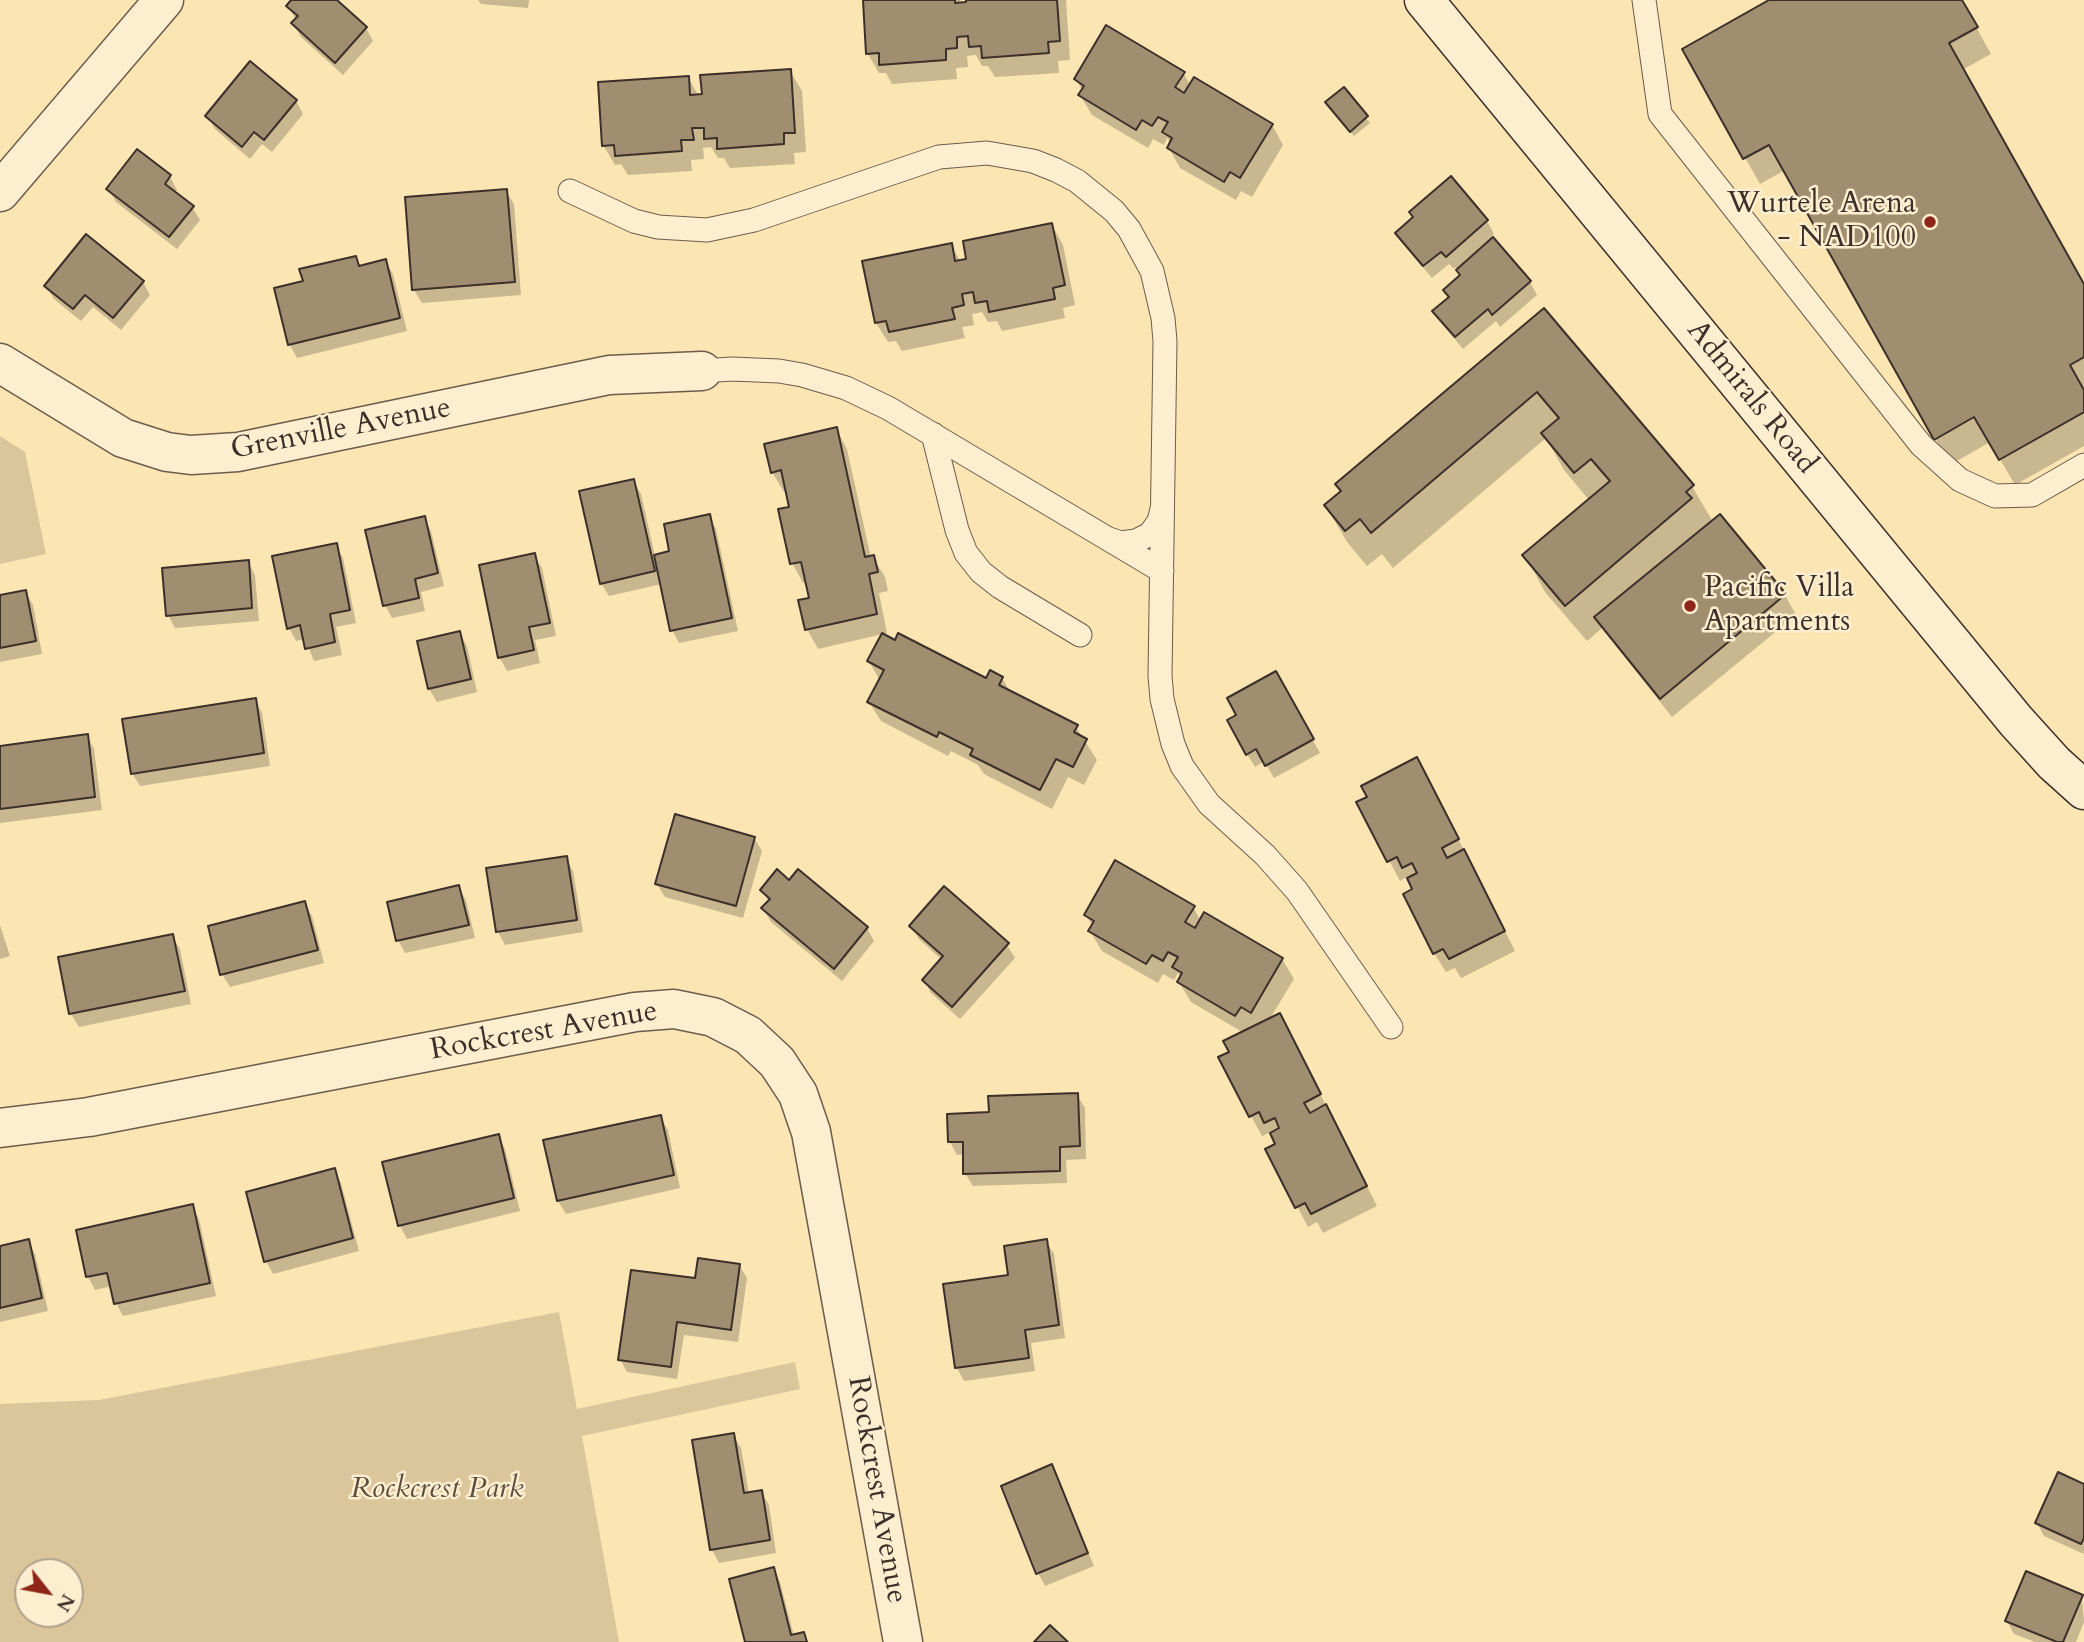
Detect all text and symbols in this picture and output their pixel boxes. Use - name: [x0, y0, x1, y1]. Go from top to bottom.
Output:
- place label: Wurtele Arena - NAD100: [1727, 187, 1916, 258]
- marker: Wurtele Arena - NAD100: [1922, 214, 1938, 230]
- street label: Admirals Road: [1678, 314, 1824, 482]
- street label: Grenville Avenue: [228, 391, 454, 469]
- place label: Pacific Villa Apartments: [1704, 571, 1854, 642]
- marker: Pacific Villa Apartments: [1682, 598, 1698, 614]
- street label: Rockcrest Avenue: [428, 994, 660, 1070]
- street label: Rockcrest Avenue: [838, 1374, 914, 1606]
- park label: Rockcrest Park: [350, 1472, 524, 1508]
- north arrow: [14, 1558, 84, 1628]
- text: N: [50, 1589, 81, 1617]

